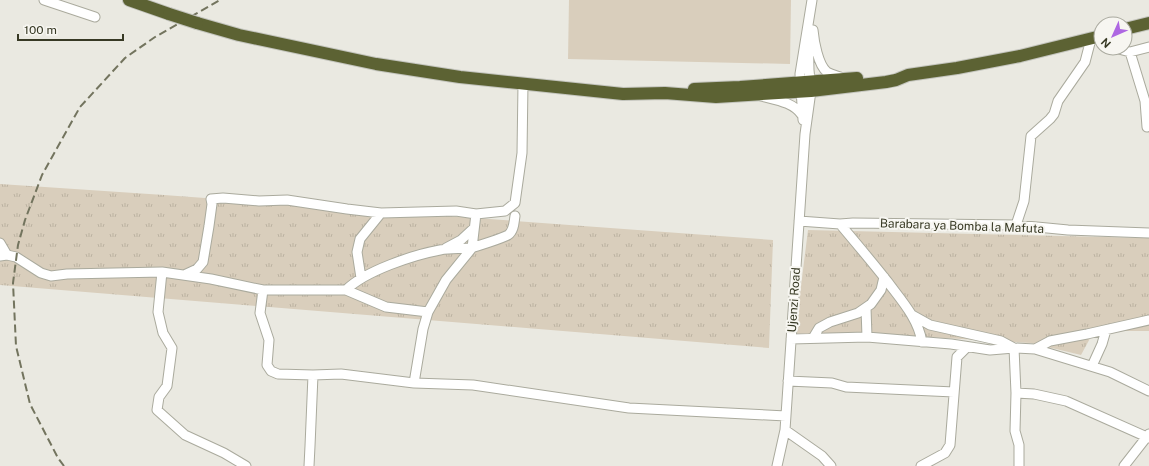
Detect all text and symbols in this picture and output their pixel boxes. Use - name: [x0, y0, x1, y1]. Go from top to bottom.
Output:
- scale bar: [18, 16, 123, 42]
- north arrow: [1093, 16, 1133, 56]
- text: 100 m: [24, 23, 57, 37]
- text: N: [1099, 36, 1113, 50]
- street label: Barabara ya Bomba la Mafuta: [880, 216, 1044, 236]
- street label: Ujenzi Road: [785, 267, 803, 333]

